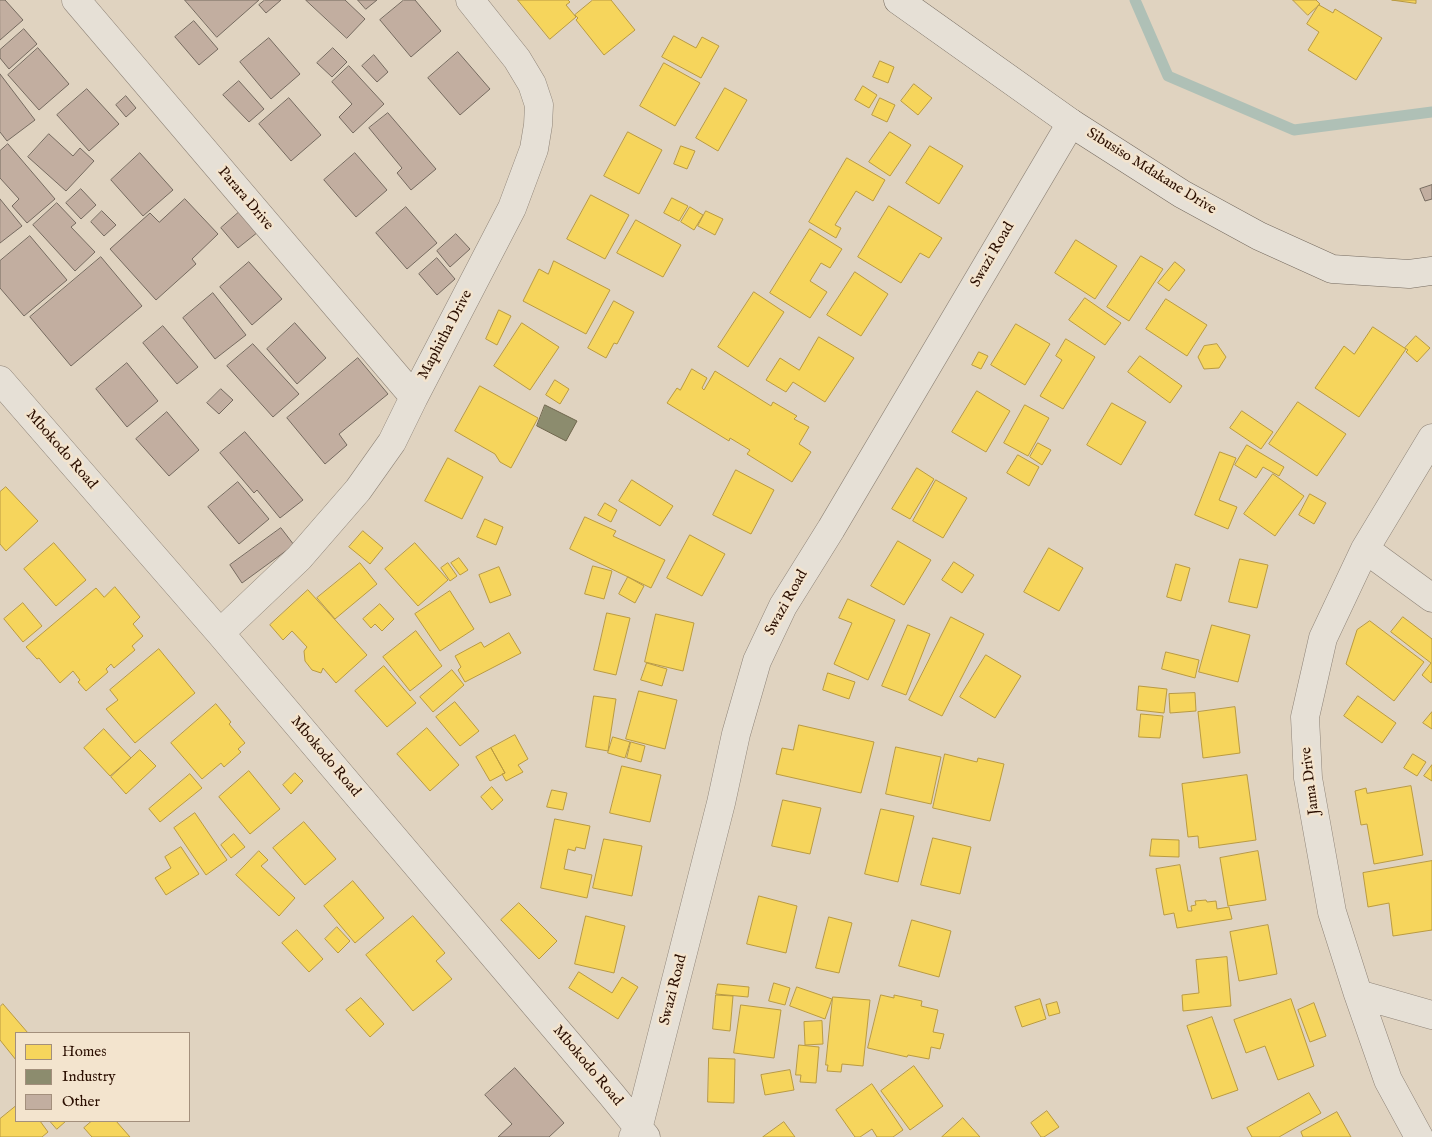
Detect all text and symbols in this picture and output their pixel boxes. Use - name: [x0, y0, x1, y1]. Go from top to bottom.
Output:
- street label: Sibusiso Mdakane Drive: [1083, 125, 1219, 219]
- street label: Parara Drive: [213, 164, 277, 234]
- street label: Swazi Road: [967, 219, 1019, 291]
- street label: Maphitha Drive: [415, 287, 477, 383]
- street label: Mbokodo Road: [22, 407, 100, 493]
- street label: Swazi Road: [762, 567, 812, 639]
- street label: Mbokodo Road: [286, 713, 364, 801]
- street label: Jama Drive: [1298, 746, 1324, 816]
- street label: Swazi Road: [657, 953, 691, 1027]
- street label: Mbokodo Road: [548, 1022, 626, 1110]
- legend: [15, 1032, 190, 1122]
- text: Homes: [62, 1042, 106, 1061]
- text: Industry: [62, 1067, 116, 1086]
- text: Other: [62, 1092, 100, 1111]

